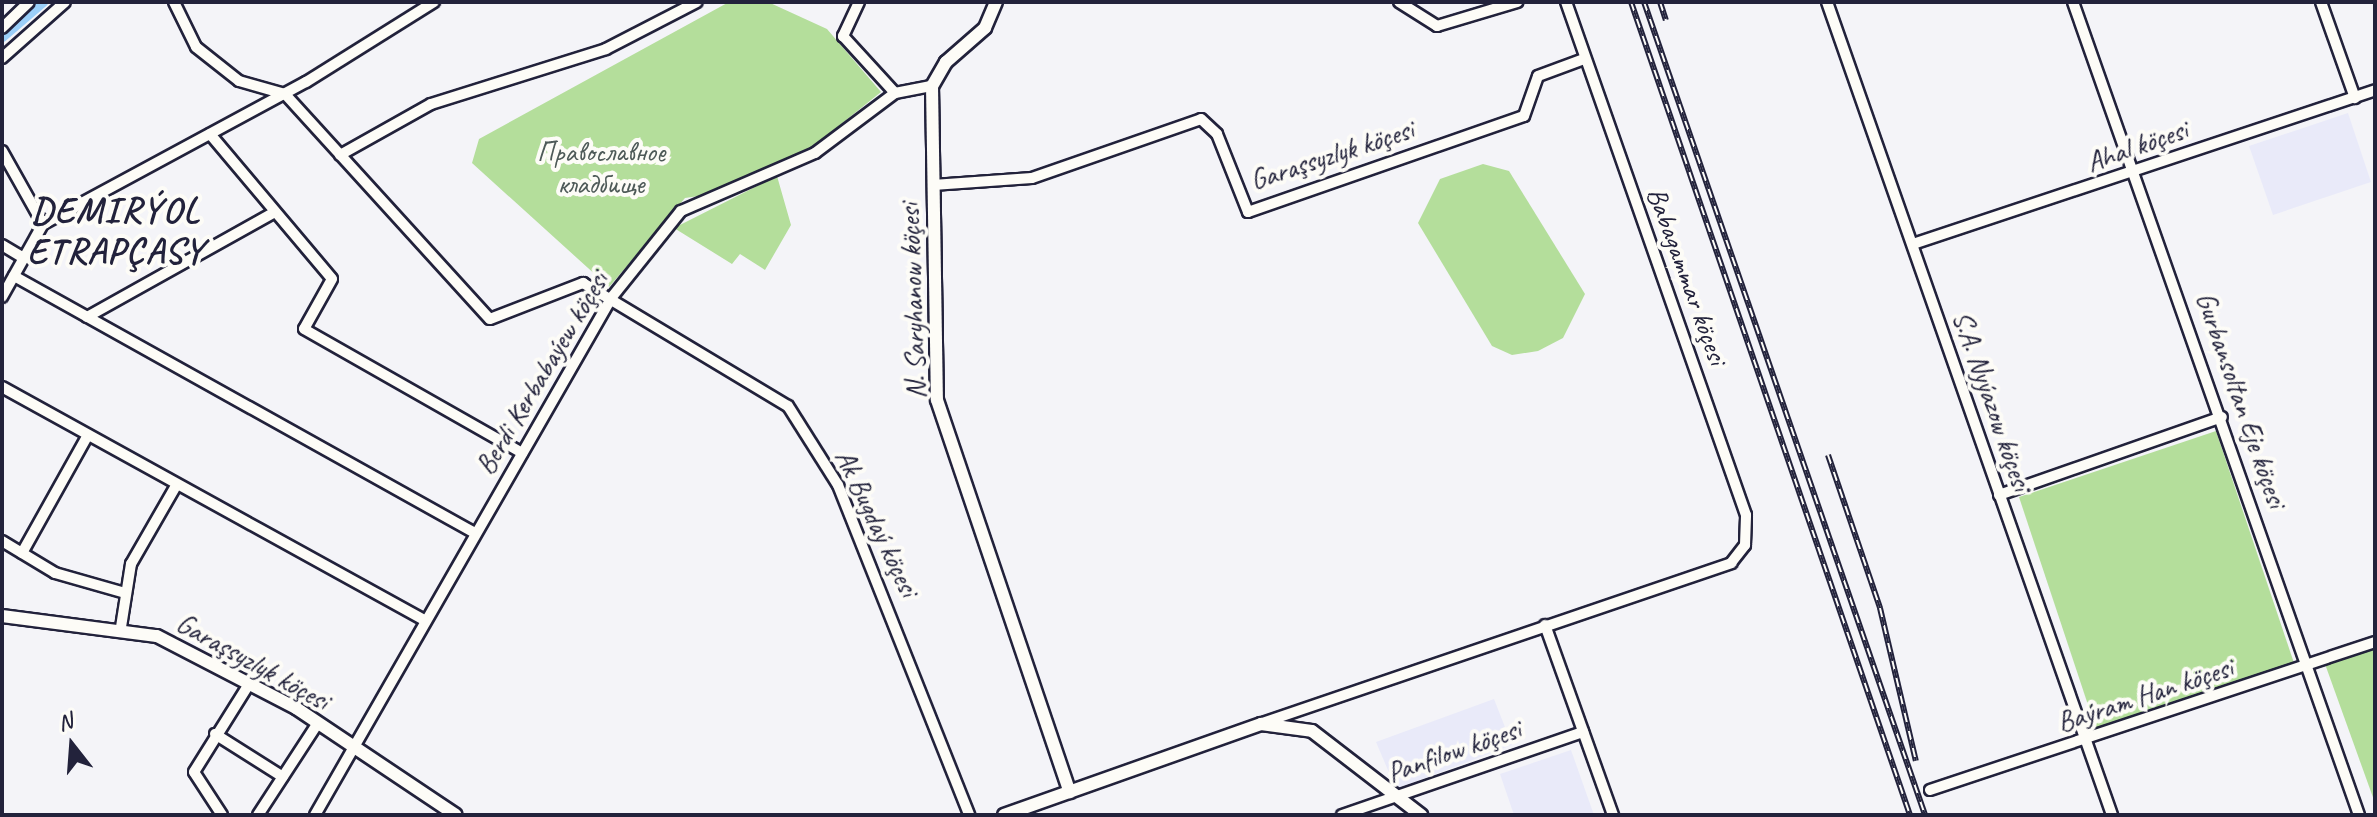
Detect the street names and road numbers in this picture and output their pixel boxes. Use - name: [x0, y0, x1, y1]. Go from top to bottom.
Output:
- street label: Garaşsyzlyk köçesi: [1246, 113, 1418, 197]
- street label: Ahal köçesi: [2082, 113, 2192, 179]
- street label: Babagammar köçesi: [1639, 183, 1735, 369]
- street label: N. Saryhanow köçesi: [893, 203, 933, 399]
- street label: Berdi Kerbabaýew köçesi: [468, 266, 616, 480]
- street label: Gurbansoltan Eje köçesi: [2188, 288, 2294, 512]
- street label: S.A. Nyýazow köçesi: [1946, 307, 2038, 495]
- street label: Ak Bugdaý köçesi: [828, 444, 926, 602]
- street label: Garaşsyzlyk köçesi: [171, 606, 335, 718]
- street label: Baýram Han köçesi: [2052, 651, 2238, 739]
- street label: Panfilow köçesi: [1383, 712, 1525, 790]

